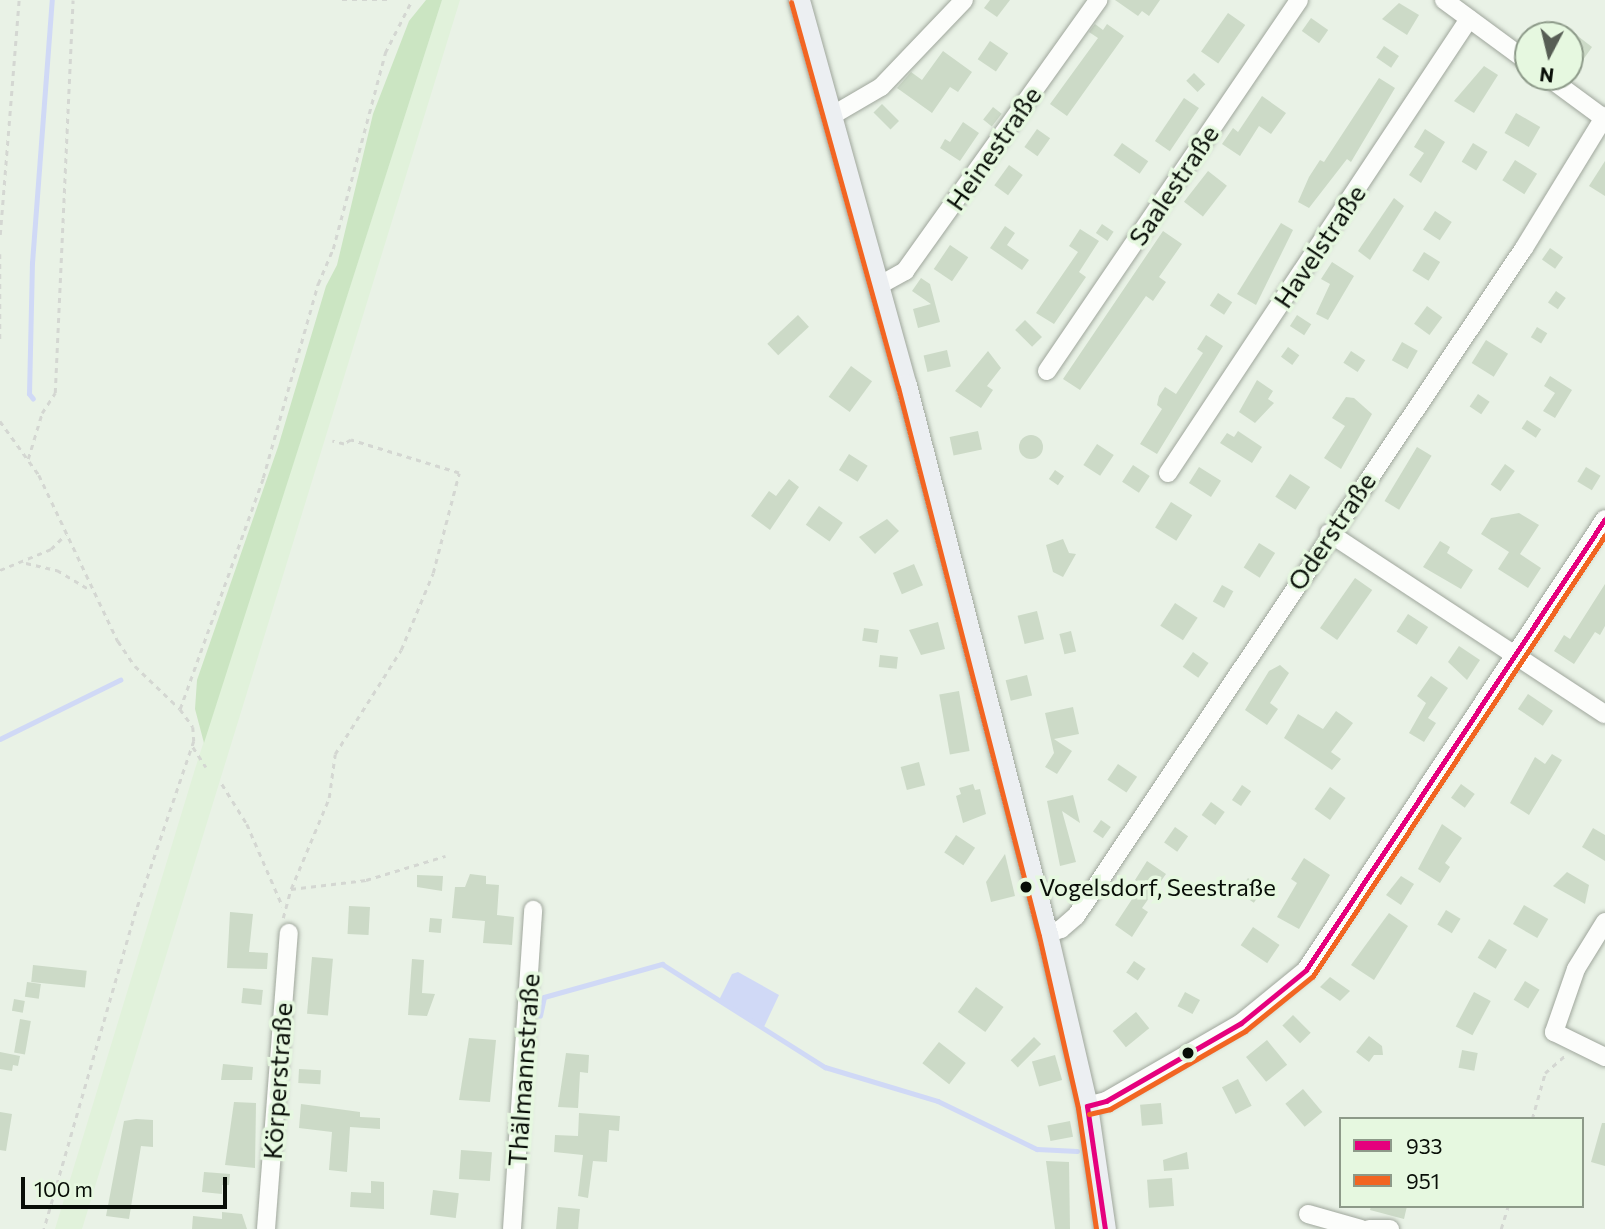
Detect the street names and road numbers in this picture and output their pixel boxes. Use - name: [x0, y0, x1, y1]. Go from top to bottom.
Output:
- street label: Heinestraße: [939, 80, 1047, 216]
- street label: Saalestraße: [1121, 119, 1225, 251]
- street label: Havelstraße: [1266, 179, 1372, 313]
- street label: Oderstraße: [1280, 466, 1382, 596]
- street label: Thälmannstraße: [501, 972, 545, 1168]
- street label: Körperstraße: [256, 1002, 298, 1160]

